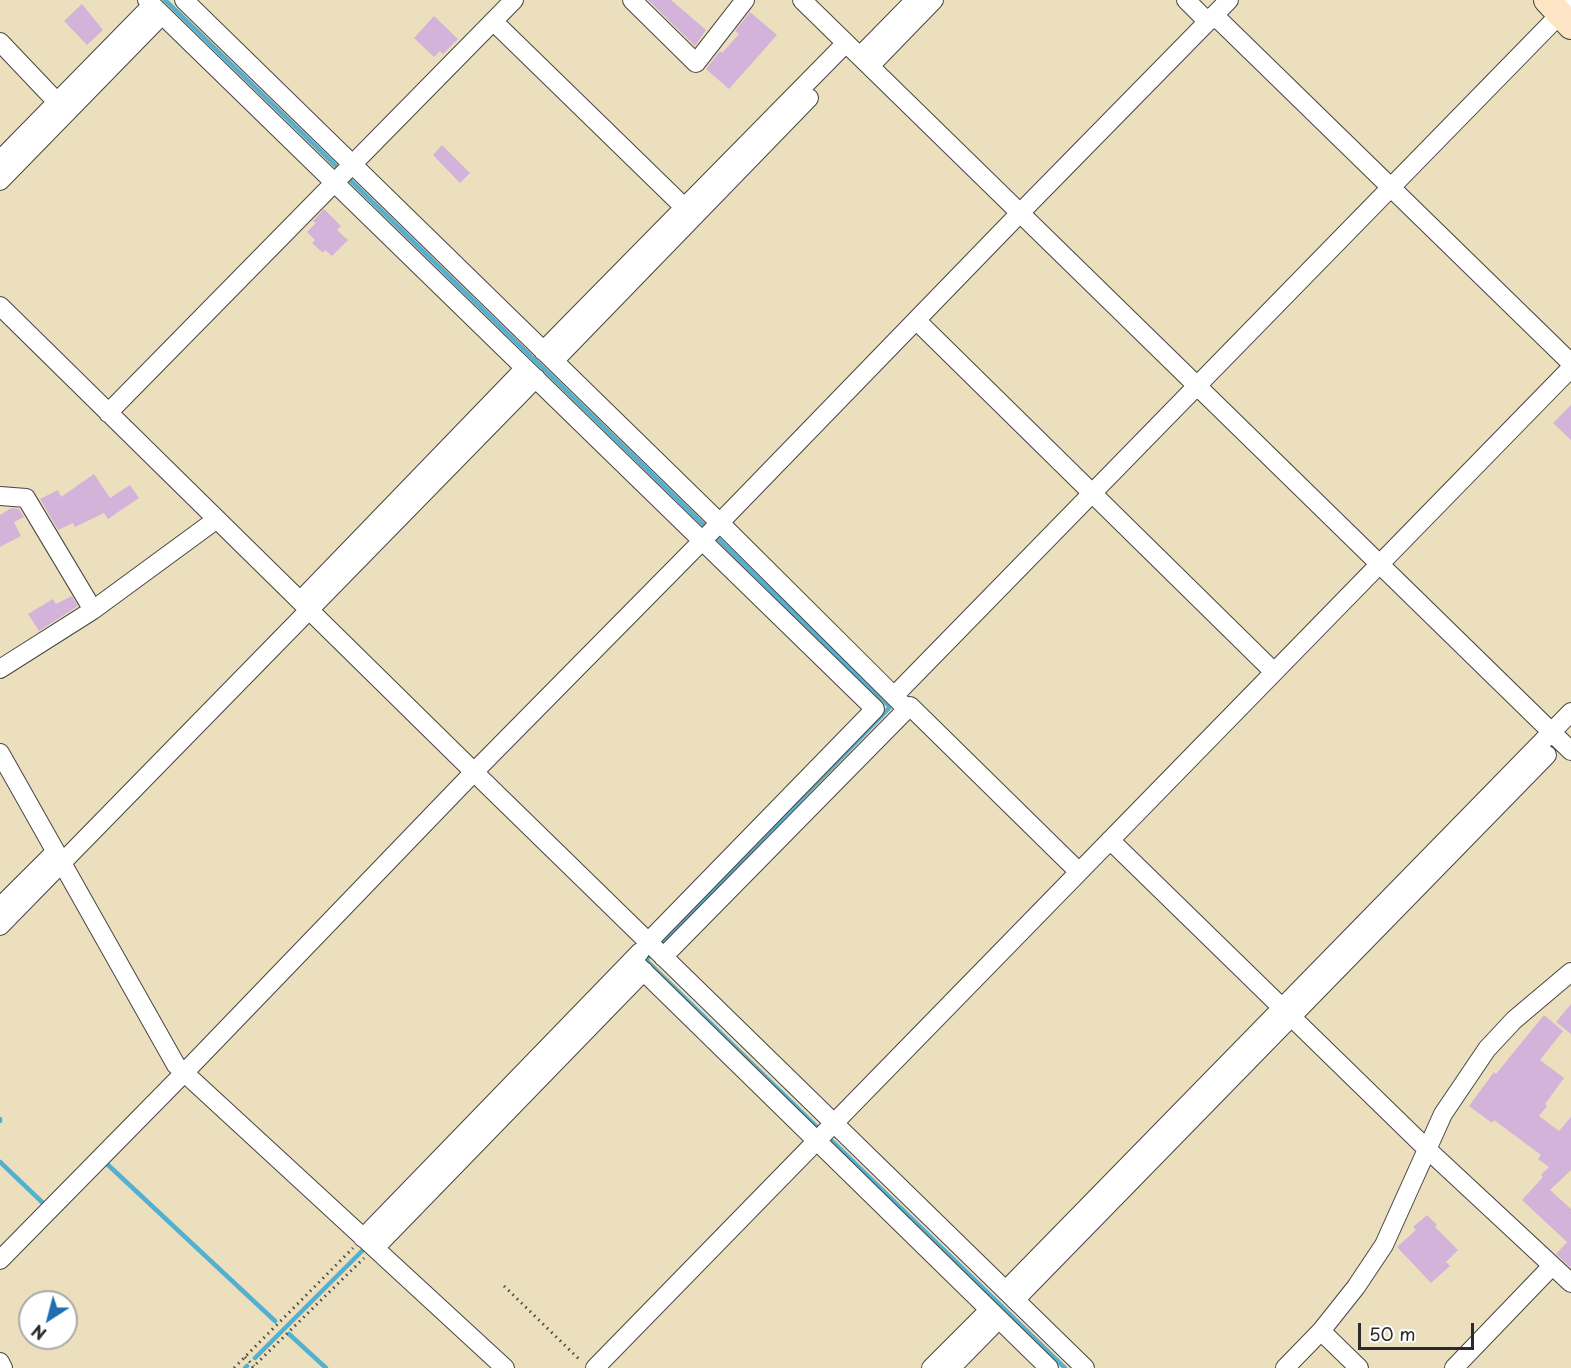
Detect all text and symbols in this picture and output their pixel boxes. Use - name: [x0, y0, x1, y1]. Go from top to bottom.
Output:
- north arrow: [18, 1290, 78, 1350]
- scale bar: [1361, 1311, 1476, 1349]
- text: N: [26, 1320, 51, 1346]
- text: 50 m: [1369, 1320, 1416, 1347]

